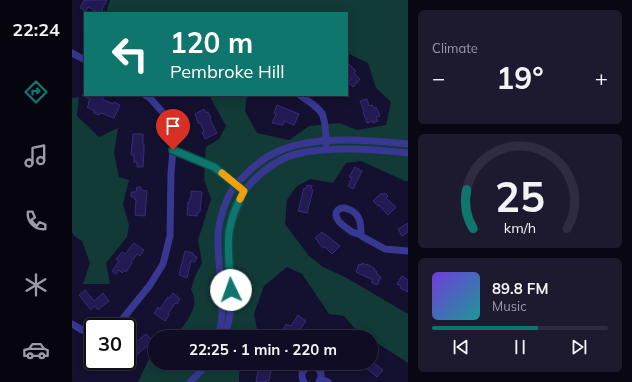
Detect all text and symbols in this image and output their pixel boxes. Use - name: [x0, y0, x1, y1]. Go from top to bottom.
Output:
- text: 22:24: [12, 18, 60, 41]
- text: 120 m: [170, 25, 253, 60]
- icon: left: [104, 28, 156, 80]
- text: Climate: [432, 40, 478, 56]
- text: 19°: [496, 59, 544, 97]
- text: Pembroke Hill: [170, 60, 285, 83]
- text: −: [432, 64, 445, 92]
- text: +: [595, 64, 608, 92]
- icon: directions: [22, 78, 50, 106]
- pin: [156, 109, 190, 150]
- icon: arrive: [162, 115, 184, 137]
- icon: music: [22, 142, 50, 170]
- text: 25: [495, 170, 545, 222]
- icon: phone: [22, 207, 50, 235]
- text: km/h: [504, 219, 536, 237]
- position arrow: [210, 269, 252, 311]
- icon: climate: [22, 271, 50, 299]
- text: 89.8 FM: [492, 279, 548, 298]
- text: Music: [492, 298, 527, 314]
- speed limit sign: 30: [84, 318, 136, 370]
- icon: car: [22, 336, 50, 364]
- icon: previous: [450, 336, 472, 358]
- icon: pause: [509, 336, 531, 358]
- icon: next: [568, 336, 590, 358]
- text: 22:25 · 1 min · 220 m: [189, 340, 337, 359]

